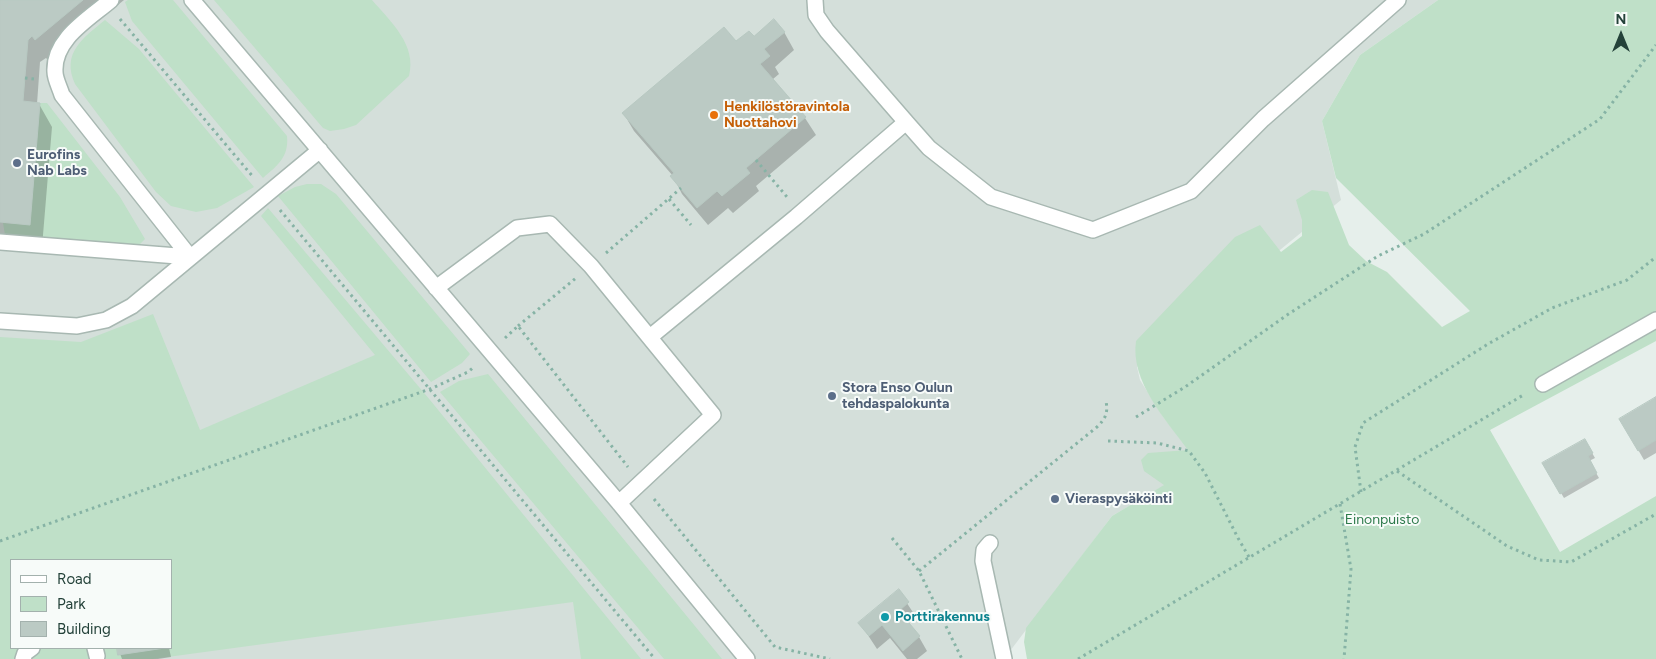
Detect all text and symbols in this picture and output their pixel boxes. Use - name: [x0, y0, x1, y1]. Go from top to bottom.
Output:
- north arrow: [1596, 10, 1646, 60]
- text: N: [1616, 11, 1626, 28]
- place label: Henkilöstöravintola Nuottahovi: [724, 99, 850, 132]
- marker: Henkilöstöravintola Nuottahovi: [708, 109, 720, 121]
- place label: Eurofins Nab Labs: [27, 147, 87, 180]
- marker: Eurofins Nab Labs: [11, 157, 23, 169]
- place label: Stora Enso Oulun tehdaspalokunta: [842, 380, 953, 412]
- marker: Stora Enso Oulun tehdaspalokunta: [826, 390, 838, 402]
- place label: Vieraspysäköinti: [1065, 491, 1172, 507]
- marker: Vieraspysäköinti: [1049, 493, 1061, 505]
- park label: Einonpuisto: [1345, 512, 1419, 528]
- legend: [10, 559, 172, 649]
- text: Road: [57, 570, 92, 588]
- text: Park: [57, 595, 86, 613]
- place label: Porttirakennus: [895, 609, 990, 625]
- marker: Porttirakennus: [879, 611, 891, 623]
- text: Building: [57, 620, 111, 638]

